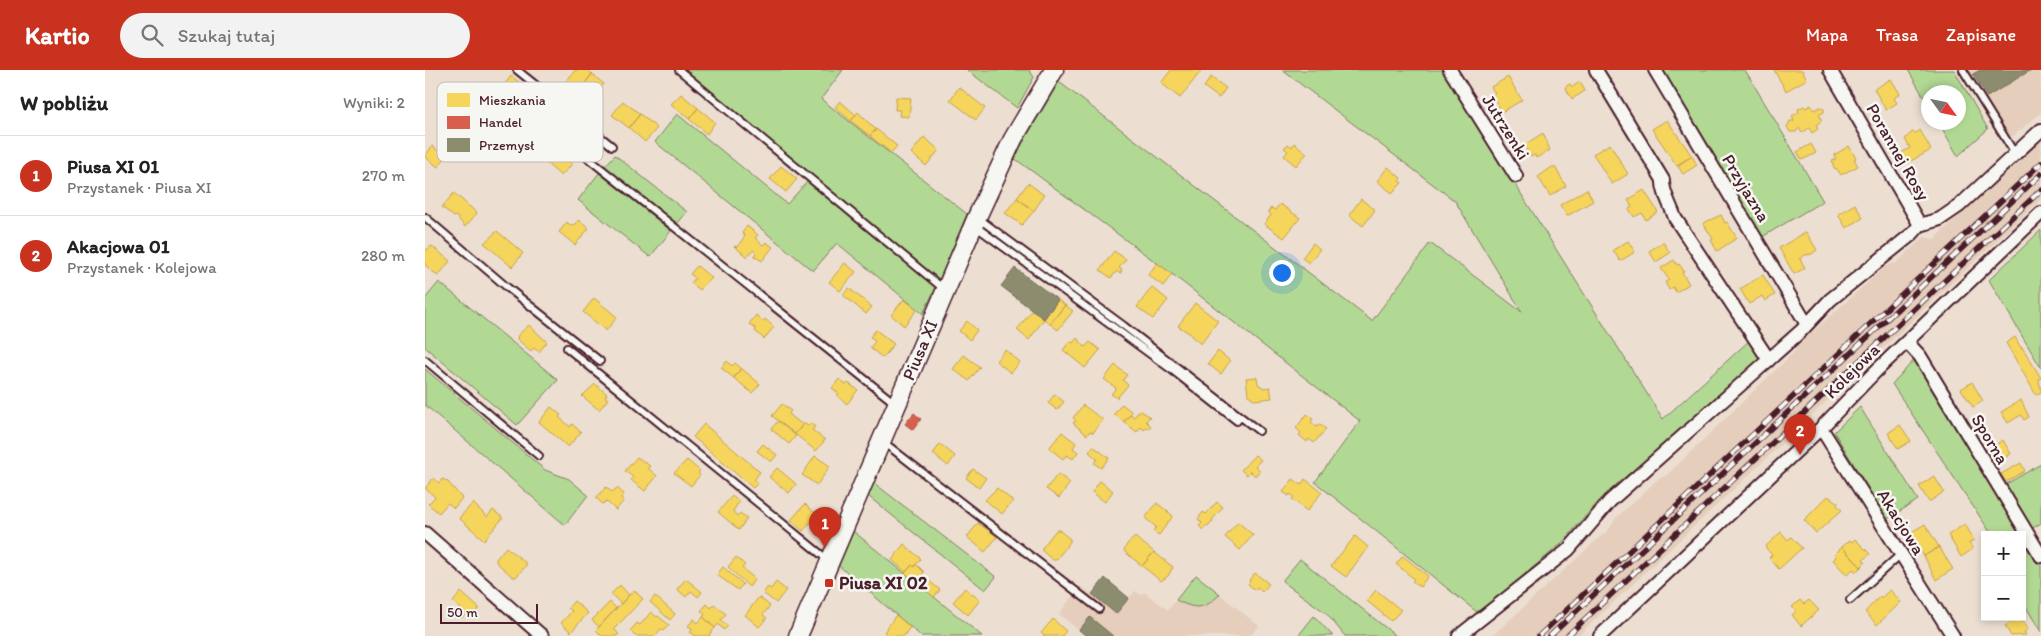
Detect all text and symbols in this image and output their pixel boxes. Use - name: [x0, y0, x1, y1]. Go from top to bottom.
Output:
- search box: [120, 13, 470, 58]
- text: Kartio: [25, 21, 90, 50]
- icon: search: [138, 21, 166, 49]
- text: Szukaj tutaj: [178, 24, 275, 47]
- text: Mapa: [1806, 24, 1848, 46]
- text: Trasa: [1876, 24, 1918, 46]
- text: Zapisane: [1946, 24, 2016, 46]
- legend: [437, 82, 603, 162]
- north arrow: [1921, 85, 1966, 130]
- text: W pobliżu: [20, 90, 108, 115]
- street label: Jutrzenki: [1477, 90, 1535, 164]
- text: Mieszkania: [479, 92, 546, 109]
- text: Wyniki: 2: [343, 93, 405, 112]
- street label: Porannej Rosy: [1861, 100, 1935, 205]
- text: Handel: [479, 114, 522, 131]
- text: Przemysł: [479, 137, 534, 154]
- street label: Przyjazna: [1717, 150, 1775, 226]
- text: Piusa XI 01: [67, 155, 159, 178]
- text: 1: [32, 166, 40, 185]
- text: 270 m: [362, 166, 405, 185]
- text: Przystanek · Piusa XI: [67, 178, 211, 197]
- text: Akacjowa 01: [67, 235, 169, 258]
- text: 2: [32, 246, 40, 265]
- text: 280 m: [361, 246, 405, 265]
- text: Przystanek · Kolejowa: [67, 258, 217, 277]
- your location: [1269, 260, 1295, 286]
- street label: Piusa XI: [897, 316, 943, 384]
- street label: Kolejowa: [1820, 338, 1885, 403]
- street label: Sporna: [1966, 410, 2014, 468]
- pin: 2: [1784, 414, 1816, 455]
- street label: Akacjowa: [1872, 485, 1930, 560]
- pin: 1: [809, 507, 841, 548]
- map controls: [1981, 531, 2026, 621]
- button: +: [1981, 531, 2026, 576]
- place label: Piusa XI 02: [839, 572, 928, 594]
- button: −: [1981, 576, 2026, 621]
- marker: Piusa XI 02: [823, 577, 835, 589]
- scale bar: [440, 601, 537, 624]
- text: 50 m: [447, 604, 478, 621]

